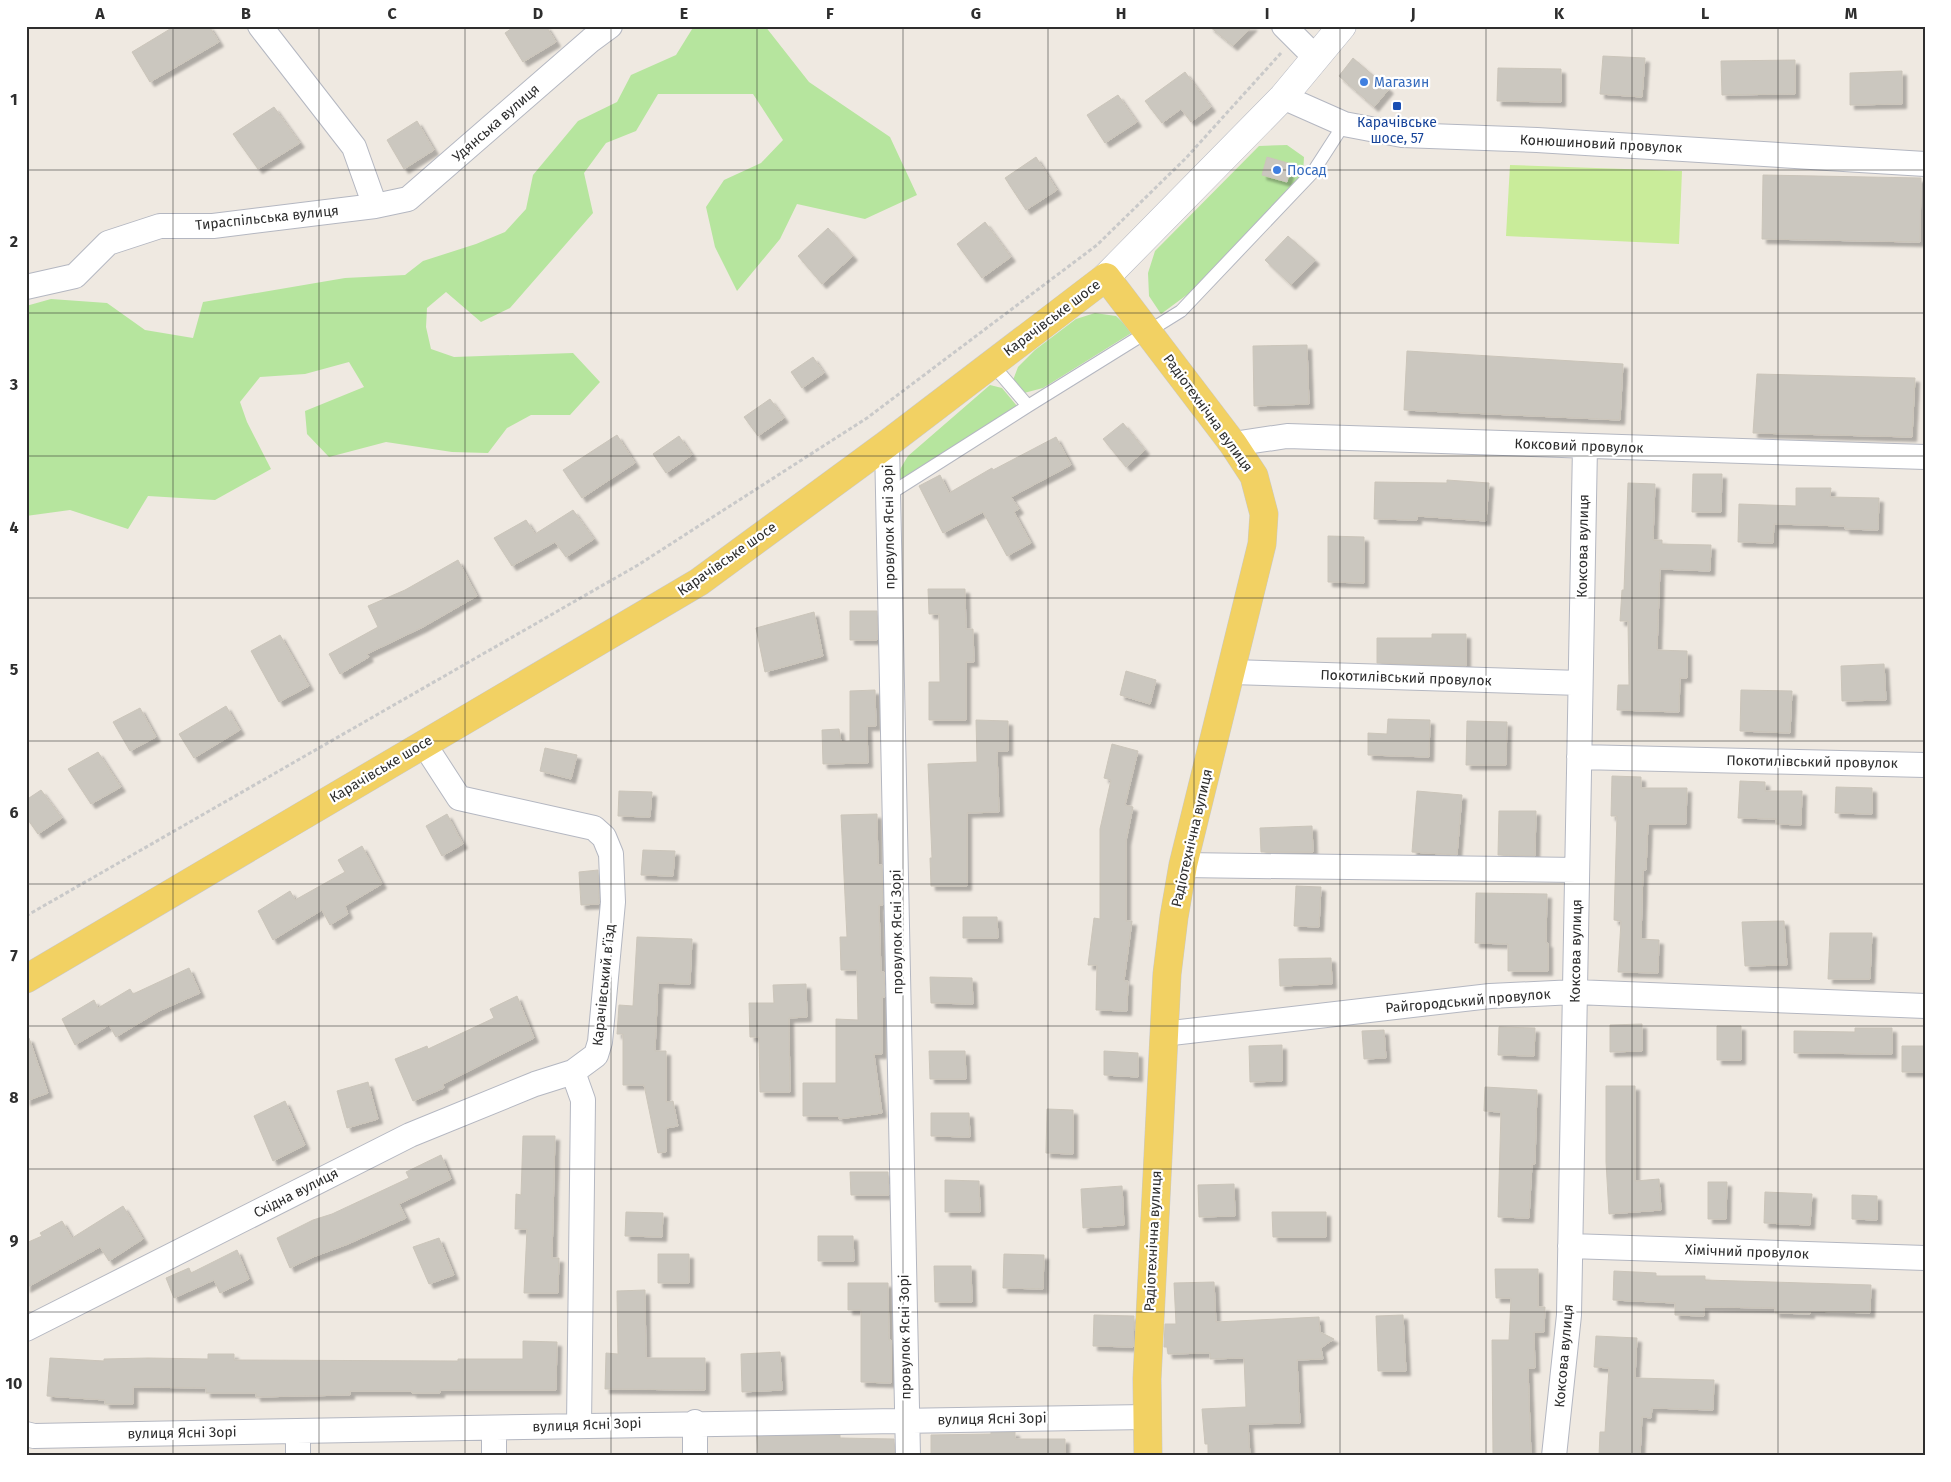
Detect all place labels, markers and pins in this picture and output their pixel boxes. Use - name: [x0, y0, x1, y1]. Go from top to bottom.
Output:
- place label: Магазин: [1374, 74, 1429, 91]
- marker: Магазин: [1358, 76, 1370, 88]
- marker: Карачівське шосе, 57: [1391, 100, 1403, 112]
- place label: Карачівське шосе, 57: [1357, 114, 1437, 147]
- place label: Посад: [1287, 162, 1327, 179]
- marker: Посад: [1271, 164, 1283, 176]

